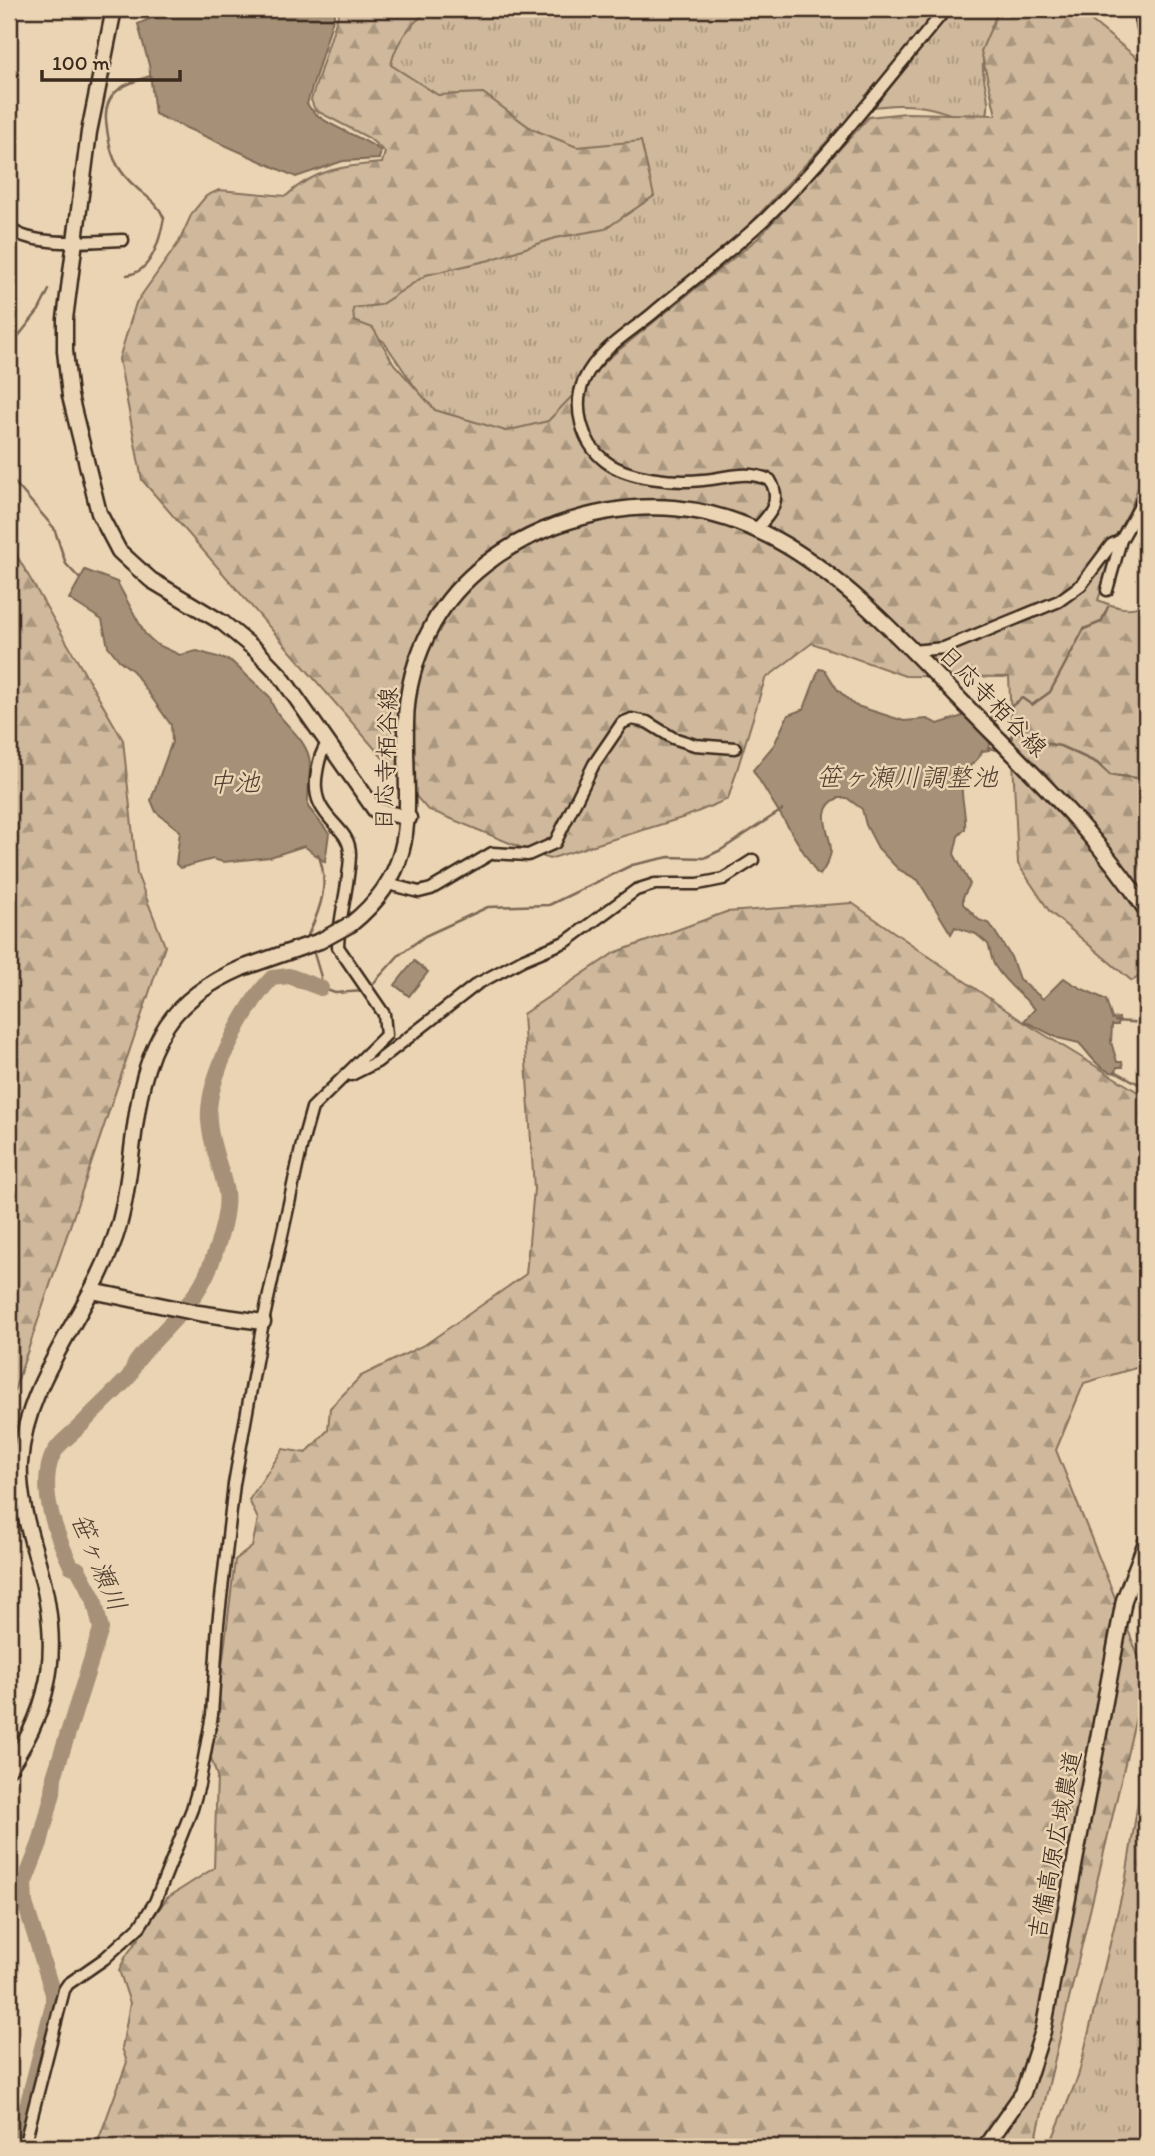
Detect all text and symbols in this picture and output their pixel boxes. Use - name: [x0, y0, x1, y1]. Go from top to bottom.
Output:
- scale bar: [42, 38, 180, 82]
- text: 100 m: [52, 50, 110, 75]
- street label: 日応寺栢谷線: [933, 639, 1054, 763]
- street label: 日応寺栢谷線: [368, 687, 403, 831]
- water label: 笹ヶ瀬川調整池: [816, 761, 999, 793]
- water label: 中池: [208, 766, 261, 798]
- water label: 笹ヶ瀬川: [64, 1508, 134, 1616]
- street label: 吉備高原広域農道: [1022, 1748, 1087, 1942]

